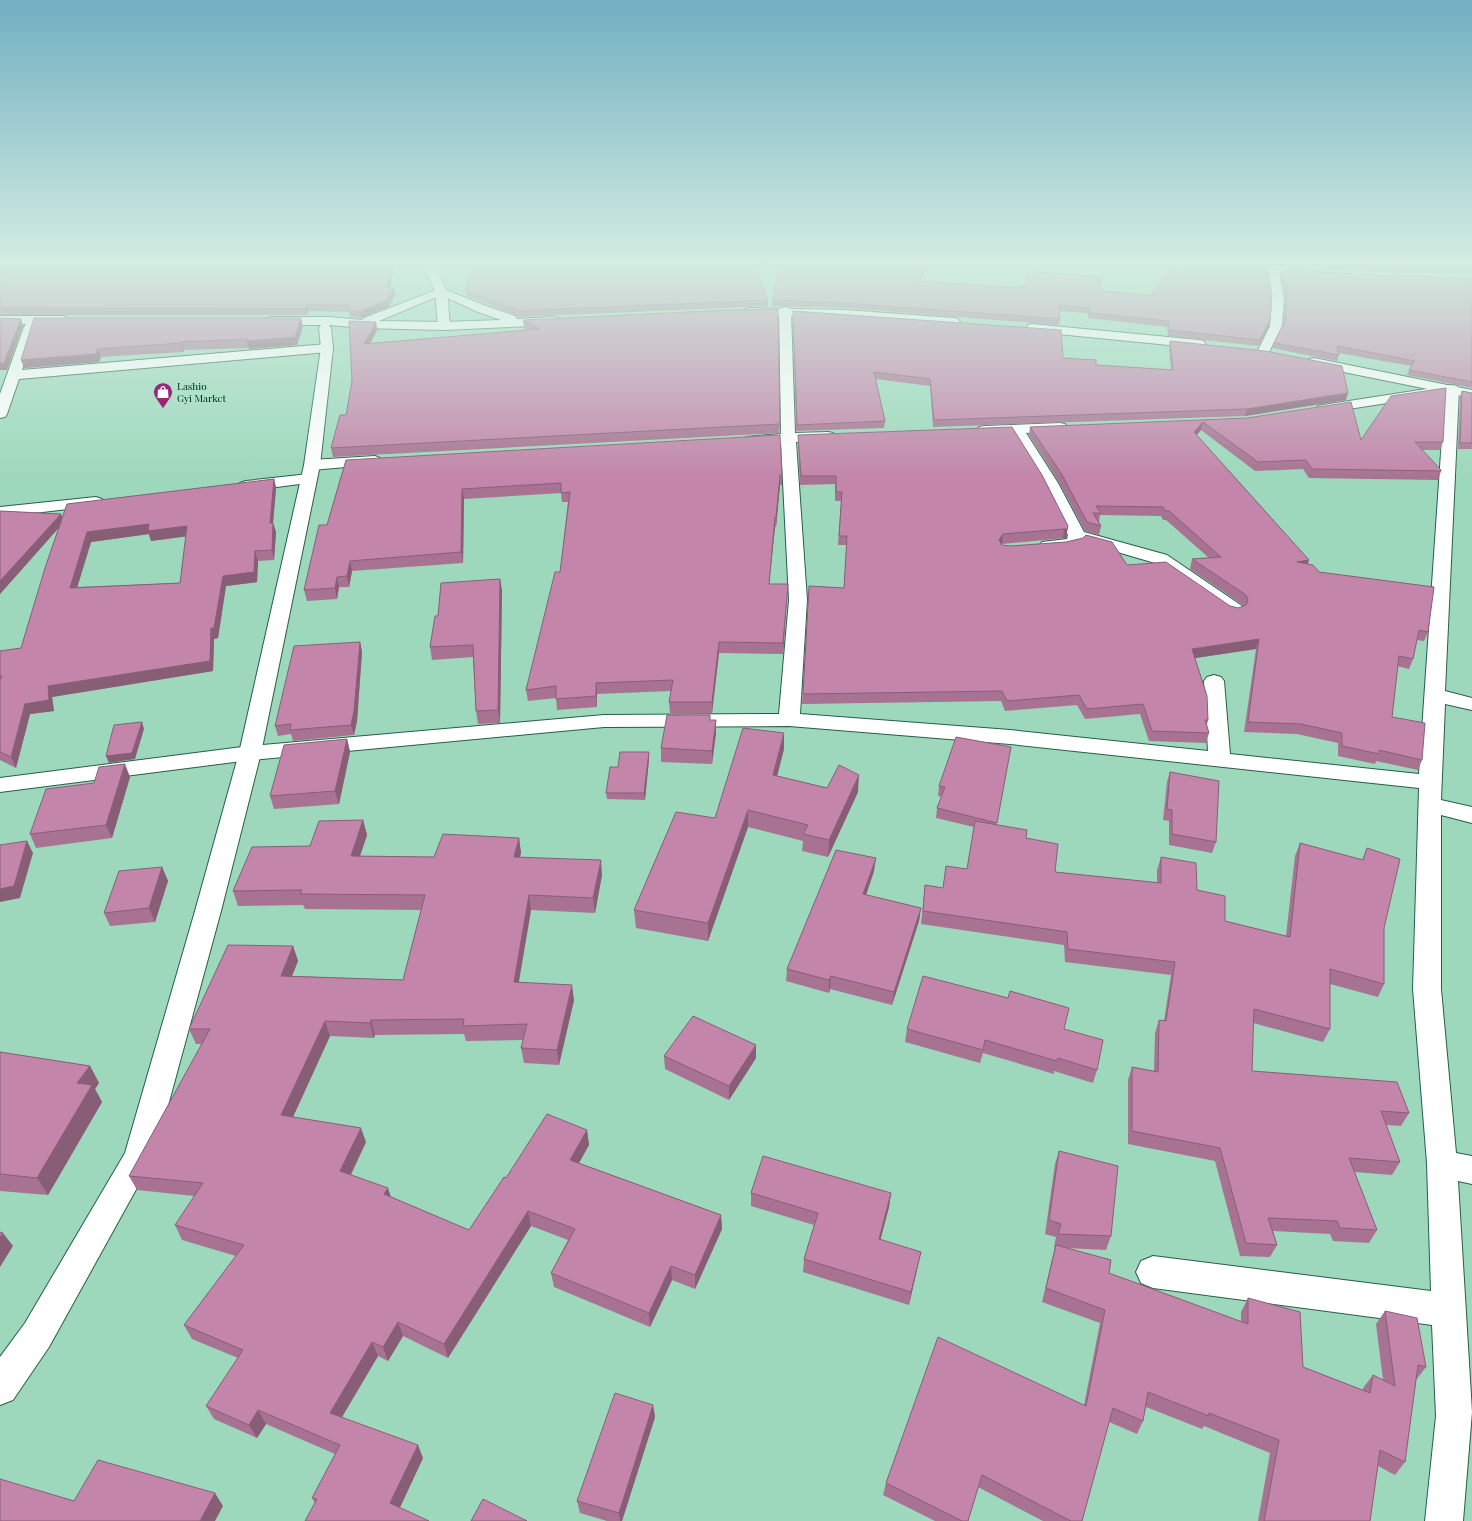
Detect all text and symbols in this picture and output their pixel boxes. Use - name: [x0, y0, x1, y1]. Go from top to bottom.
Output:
- place label: Lashio Gyi Market: [177, 379, 227, 405]
- shop icon: Lashio Gyi Market: [152, 381, 174, 409]

